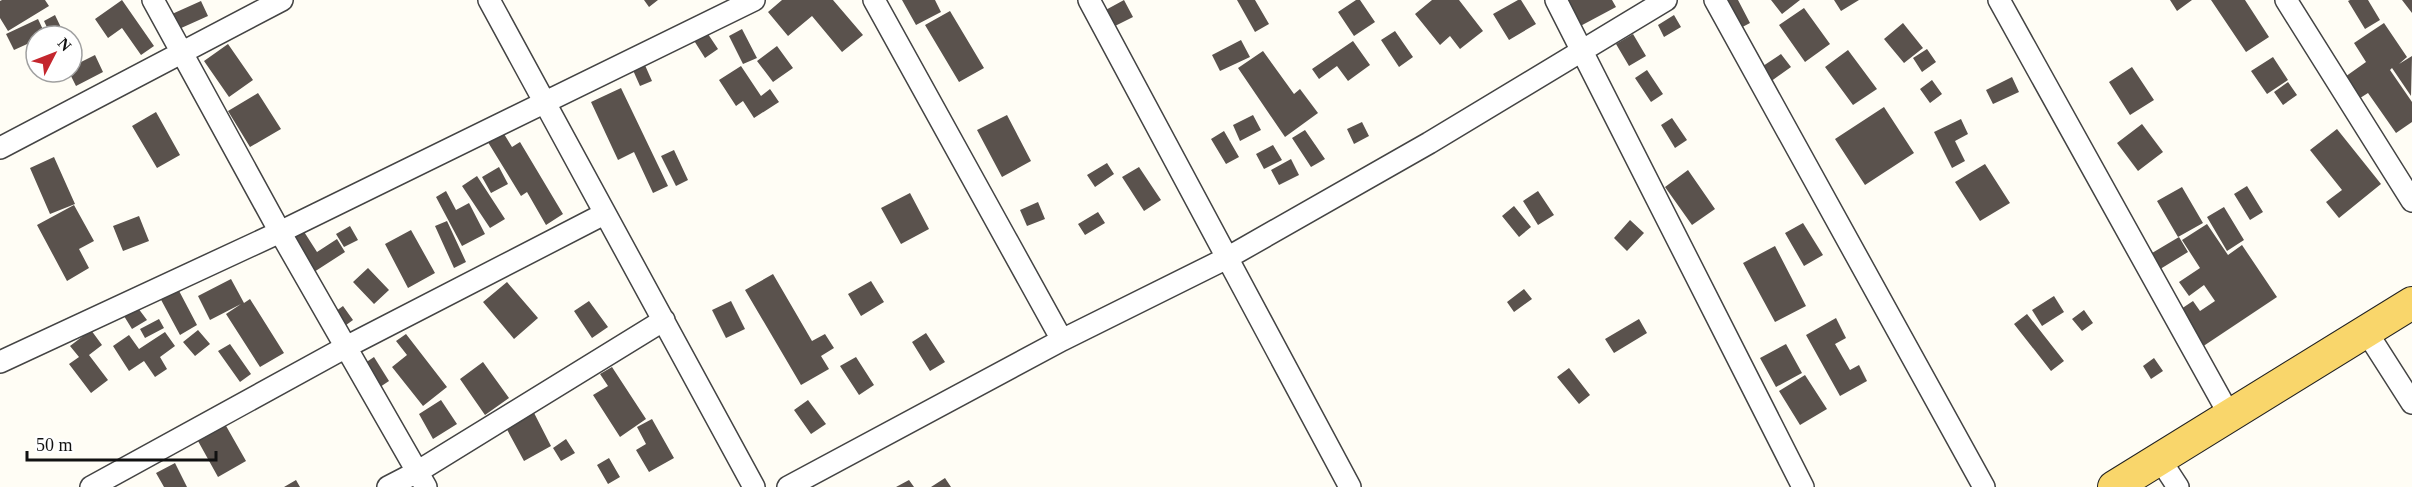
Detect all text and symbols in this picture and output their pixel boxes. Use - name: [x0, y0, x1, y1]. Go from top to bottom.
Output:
- north arrow: [24, 24, 84, 84]
- text: N: [55, 34, 75, 55]
- scale bar: [27, 424, 216, 462]
- text: 50 m: [36, 435, 73, 455]

